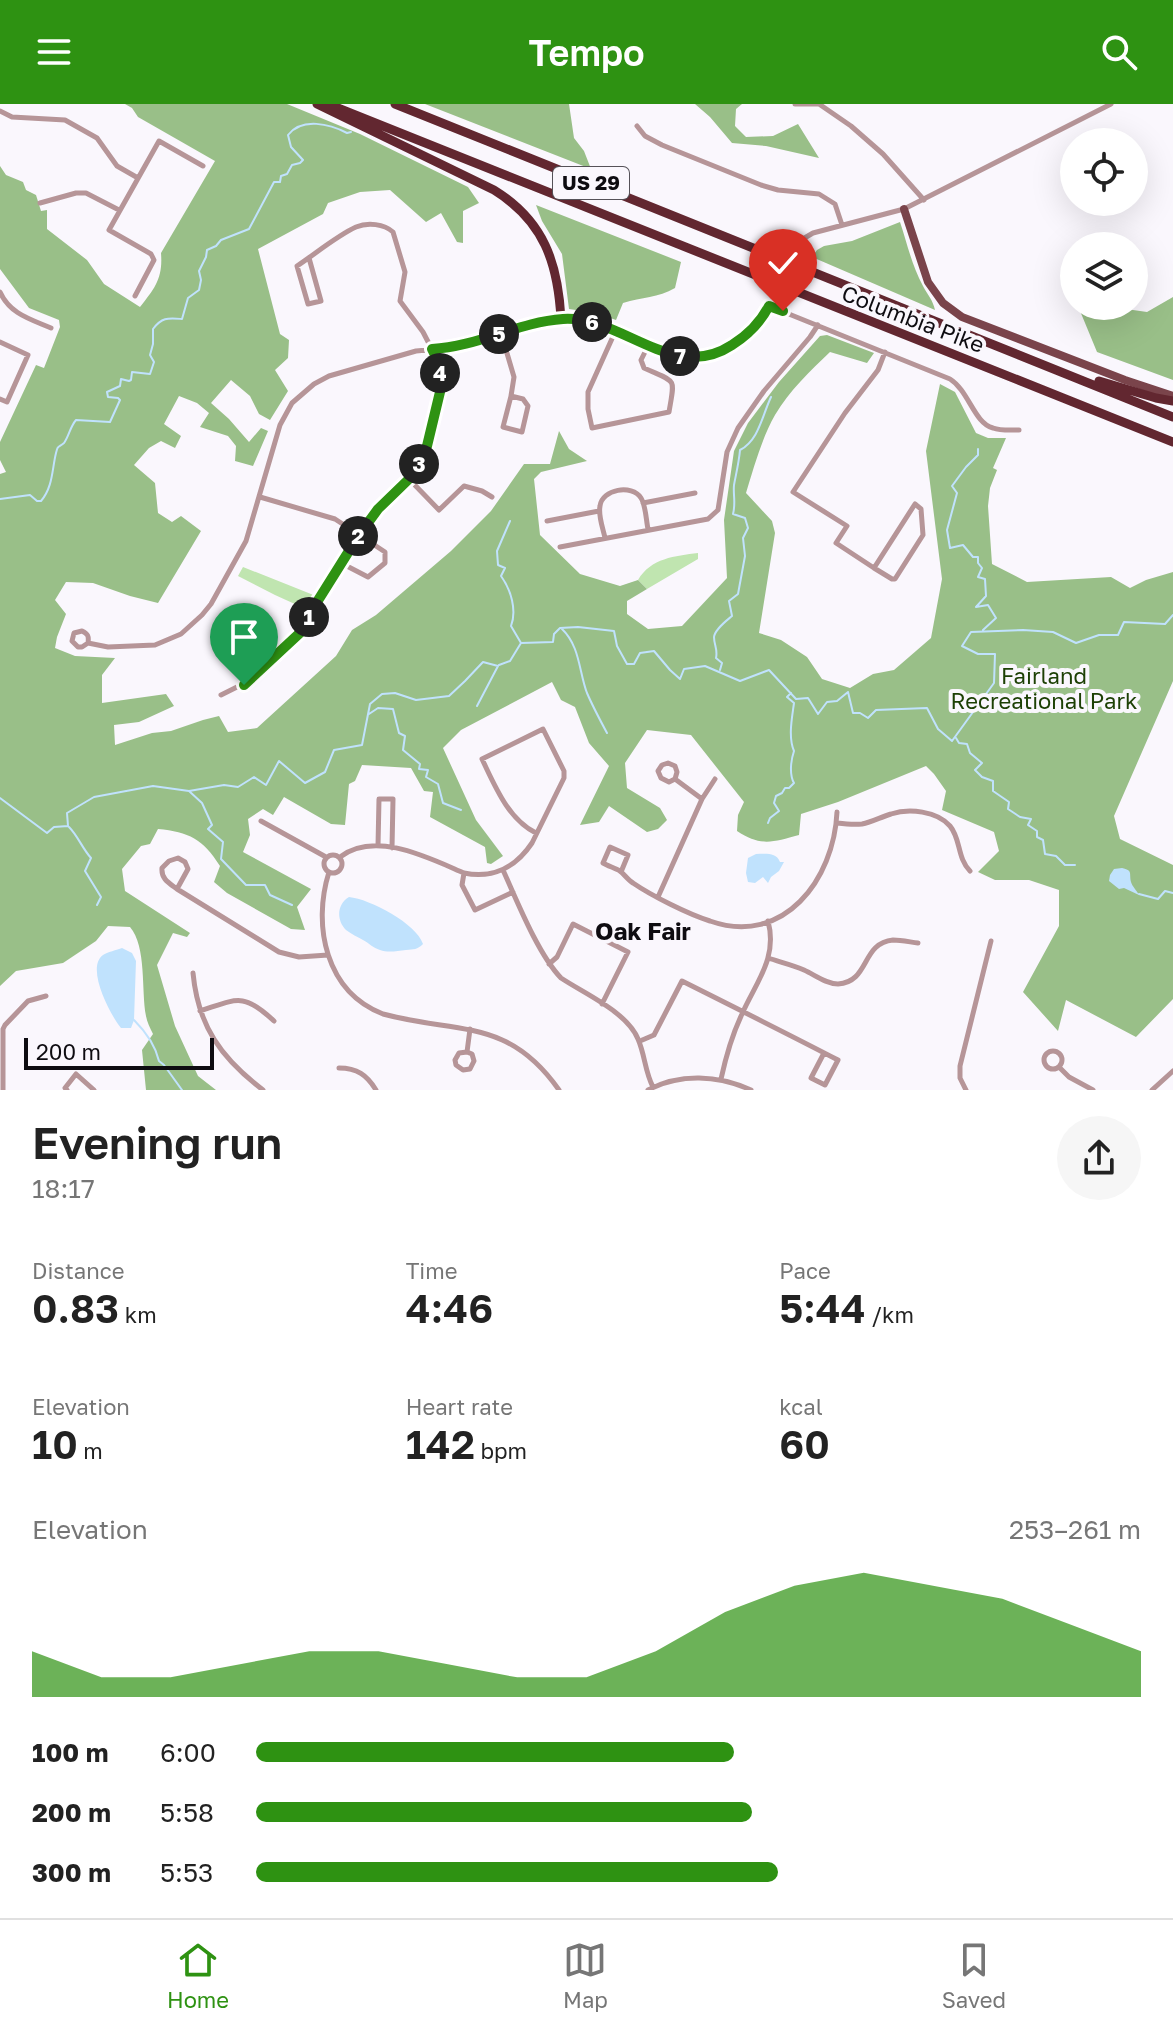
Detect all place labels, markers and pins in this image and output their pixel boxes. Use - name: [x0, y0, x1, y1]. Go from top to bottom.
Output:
- pin: [749, 229, 817, 311]
- pin: 6: [572, 302, 612, 342]
- pin: 5: [479, 314, 519, 354]
- pin: 7: [660, 336, 700, 376]
- pin: 4: [420, 353, 460, 393]
- pin: 3: [399, 444, 439, 484]
- pin: 2: [338, 516, 378, 556]
- pin: 1: [289, 597, 329, 637]
- pin: [210, 603, 278, 685]

